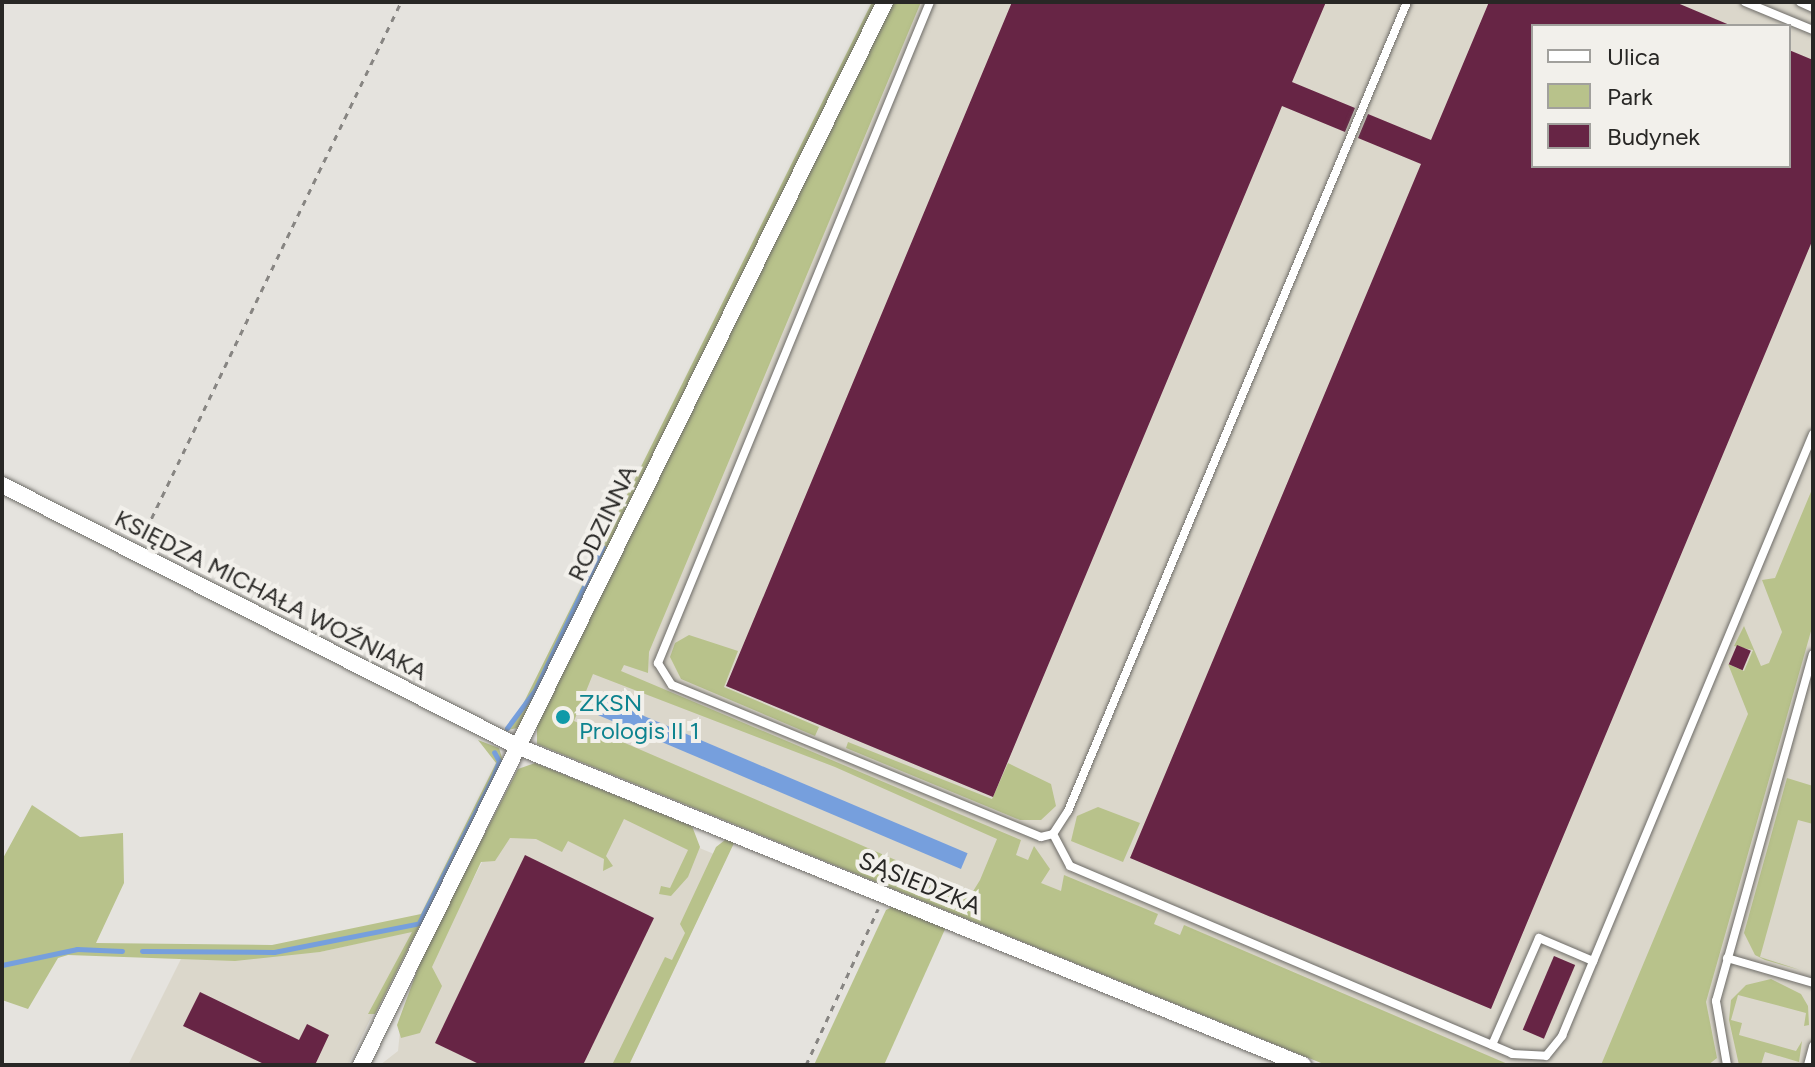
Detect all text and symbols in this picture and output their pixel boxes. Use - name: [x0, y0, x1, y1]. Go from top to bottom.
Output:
- legend: [1531, 24, 1791, 168]
- text: Ulica: [1607, 42, 1660, 71]
- text: Park: [1607, 82, 1653, 111]
- text: Budynek: [1607, 122, 1700, 151]
- street label: RODZINNA: [562, 460, 642, 586]
- street label: KSIĘDZA MICHAŁA WOŹNIAKA: [110, 504, 432, 686]
- place label: ZKSN Prologis II 1: [579, 689, 700, 745]
- marker: ZKSN Prologis II 1: [554, 708, 572, 726]
- street label: SĄSIEDZKA: [855, 845, 985, 921]

